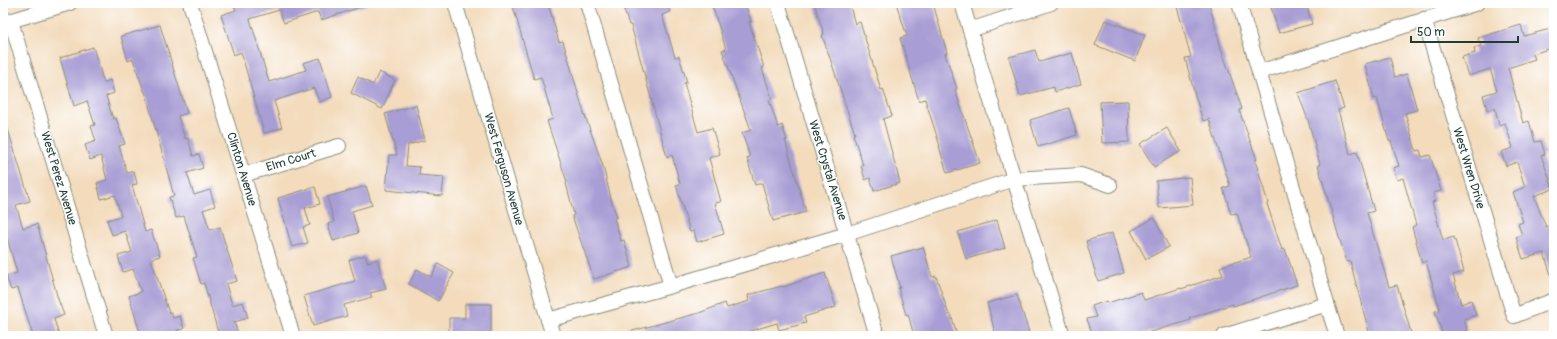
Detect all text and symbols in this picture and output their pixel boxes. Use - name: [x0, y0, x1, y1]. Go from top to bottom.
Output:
- scale bar: [1411, 18, 1518, 44]
- text: 50 m: [1417, 25, 1445, 40]
- street label: West Ferguson Avenue: [480, 111, 527, 227]
- street label: West Crystal Avenue: [805, 118, 850, 222]
- street label: West Wren Drive: [1449, 126, 1488, 211]
- street label: West Perez Avenue: [37, 129, 80, 227]
- street label: Clinton Avenue: [223, 130, 260, 208]
- street label: Elm Court: [264, 146, 318, 175]

